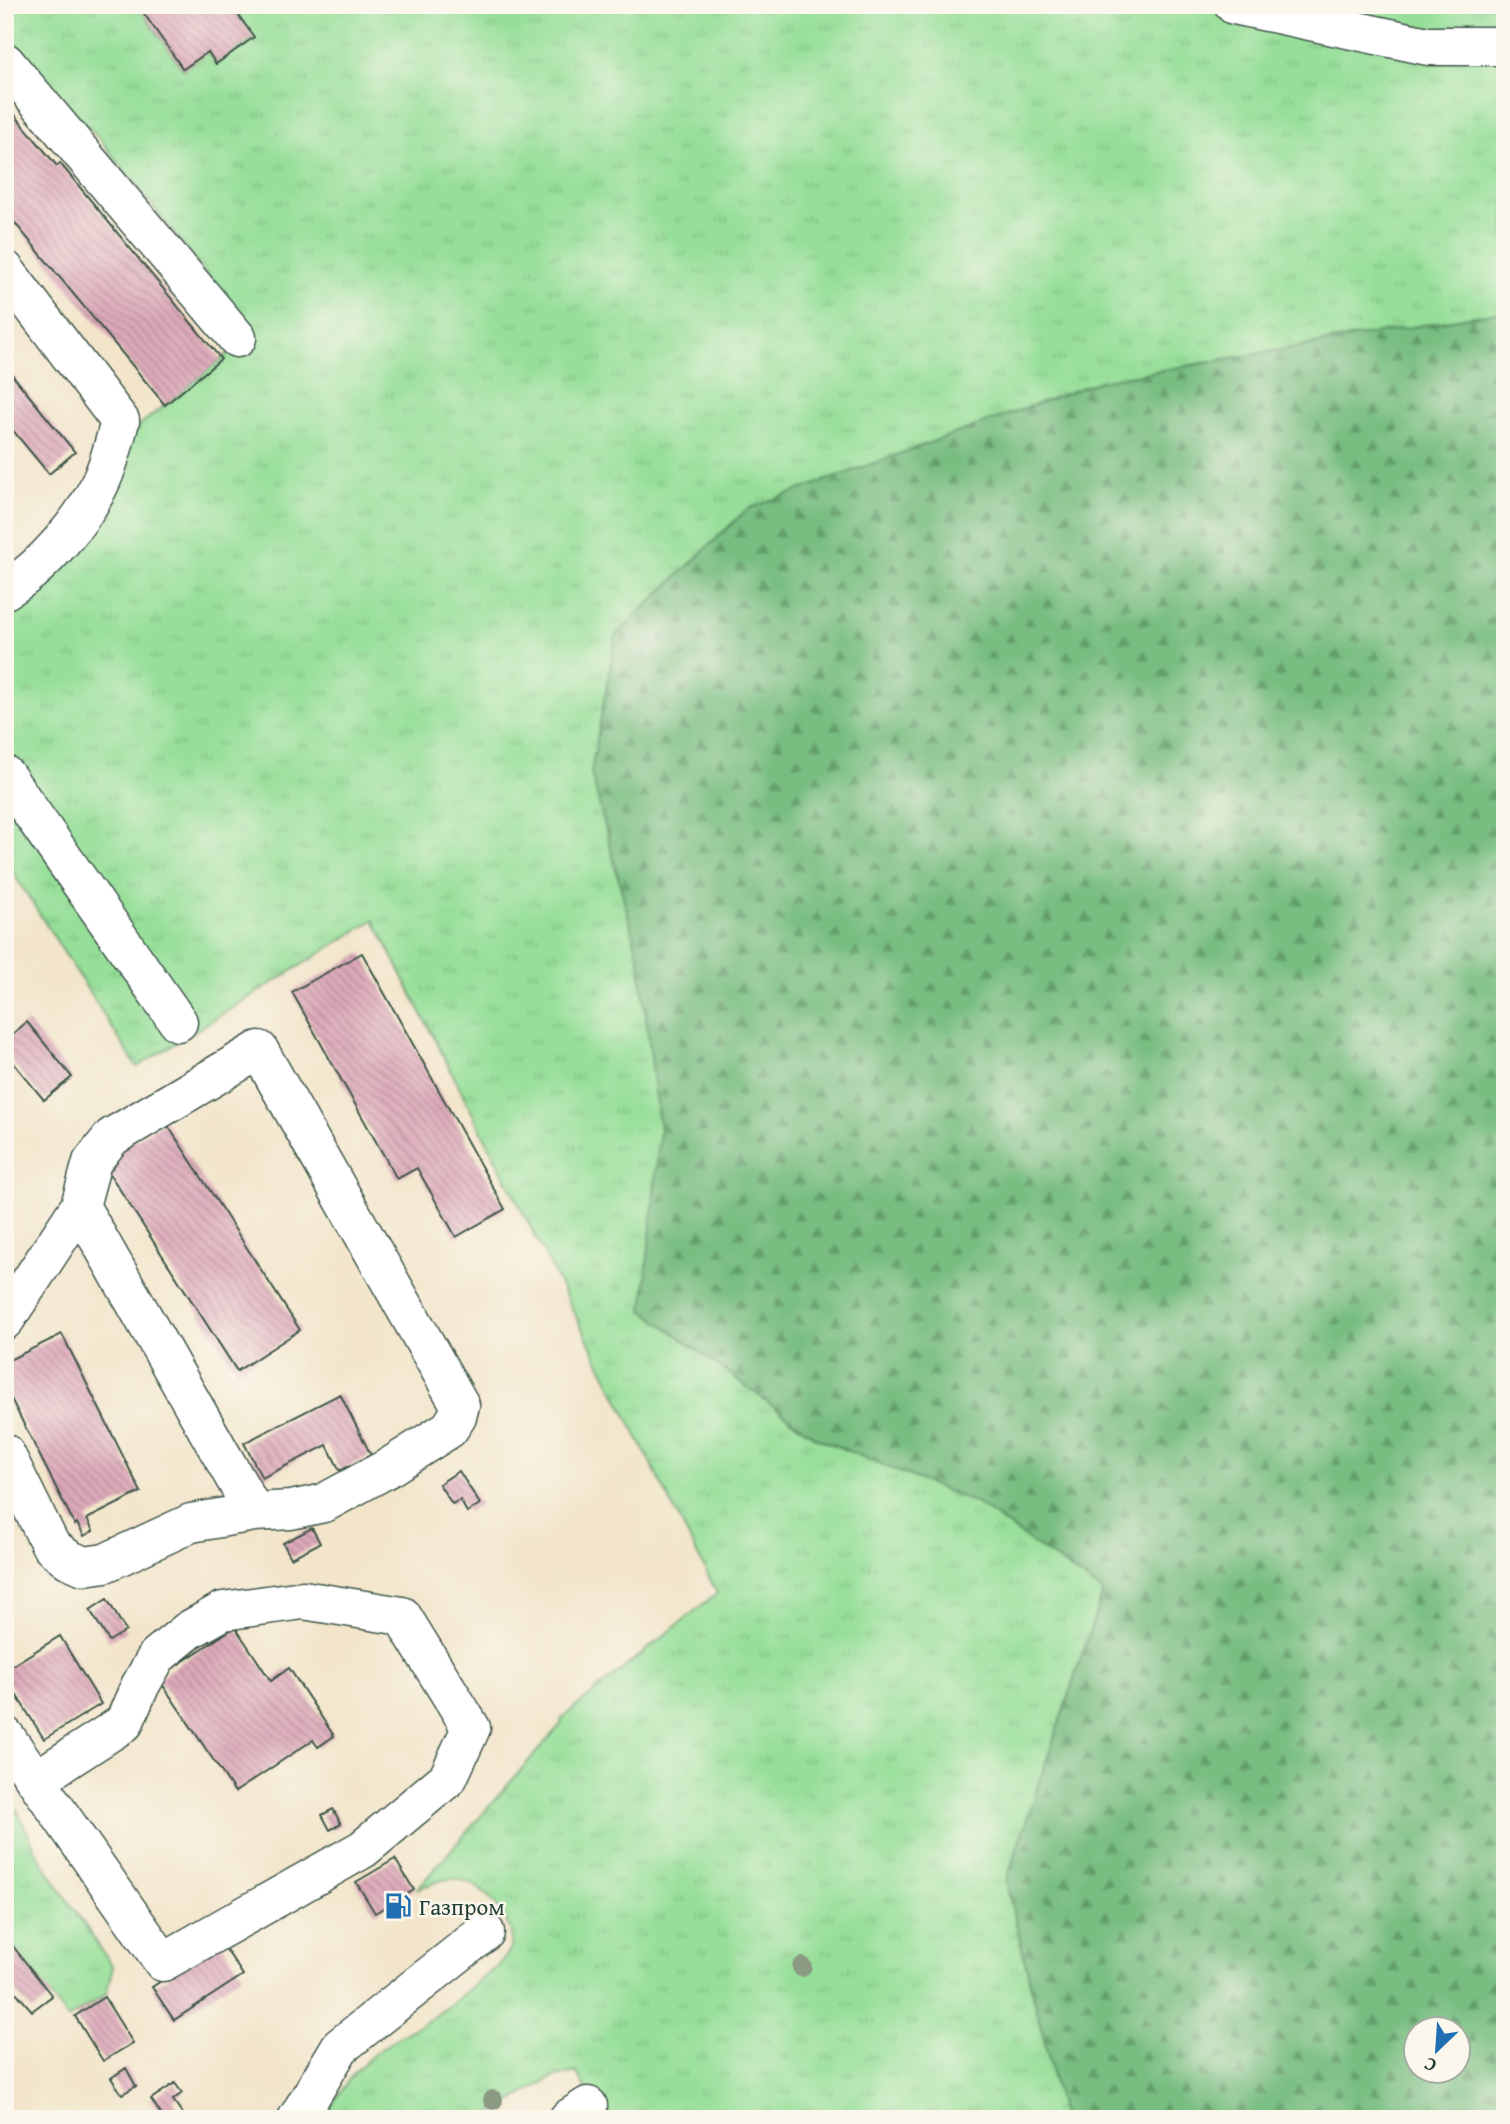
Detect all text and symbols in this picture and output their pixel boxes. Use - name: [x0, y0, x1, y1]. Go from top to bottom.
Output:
- place label: Газпром: [419, 1890, 505, 1923]
- fuel station icon: Газпром: [383, 1891, 413, 1921]
- north arrow: [1402, 2016, 1472, 2086]
- text: С: [1419, 2050, 1441, 2080]

